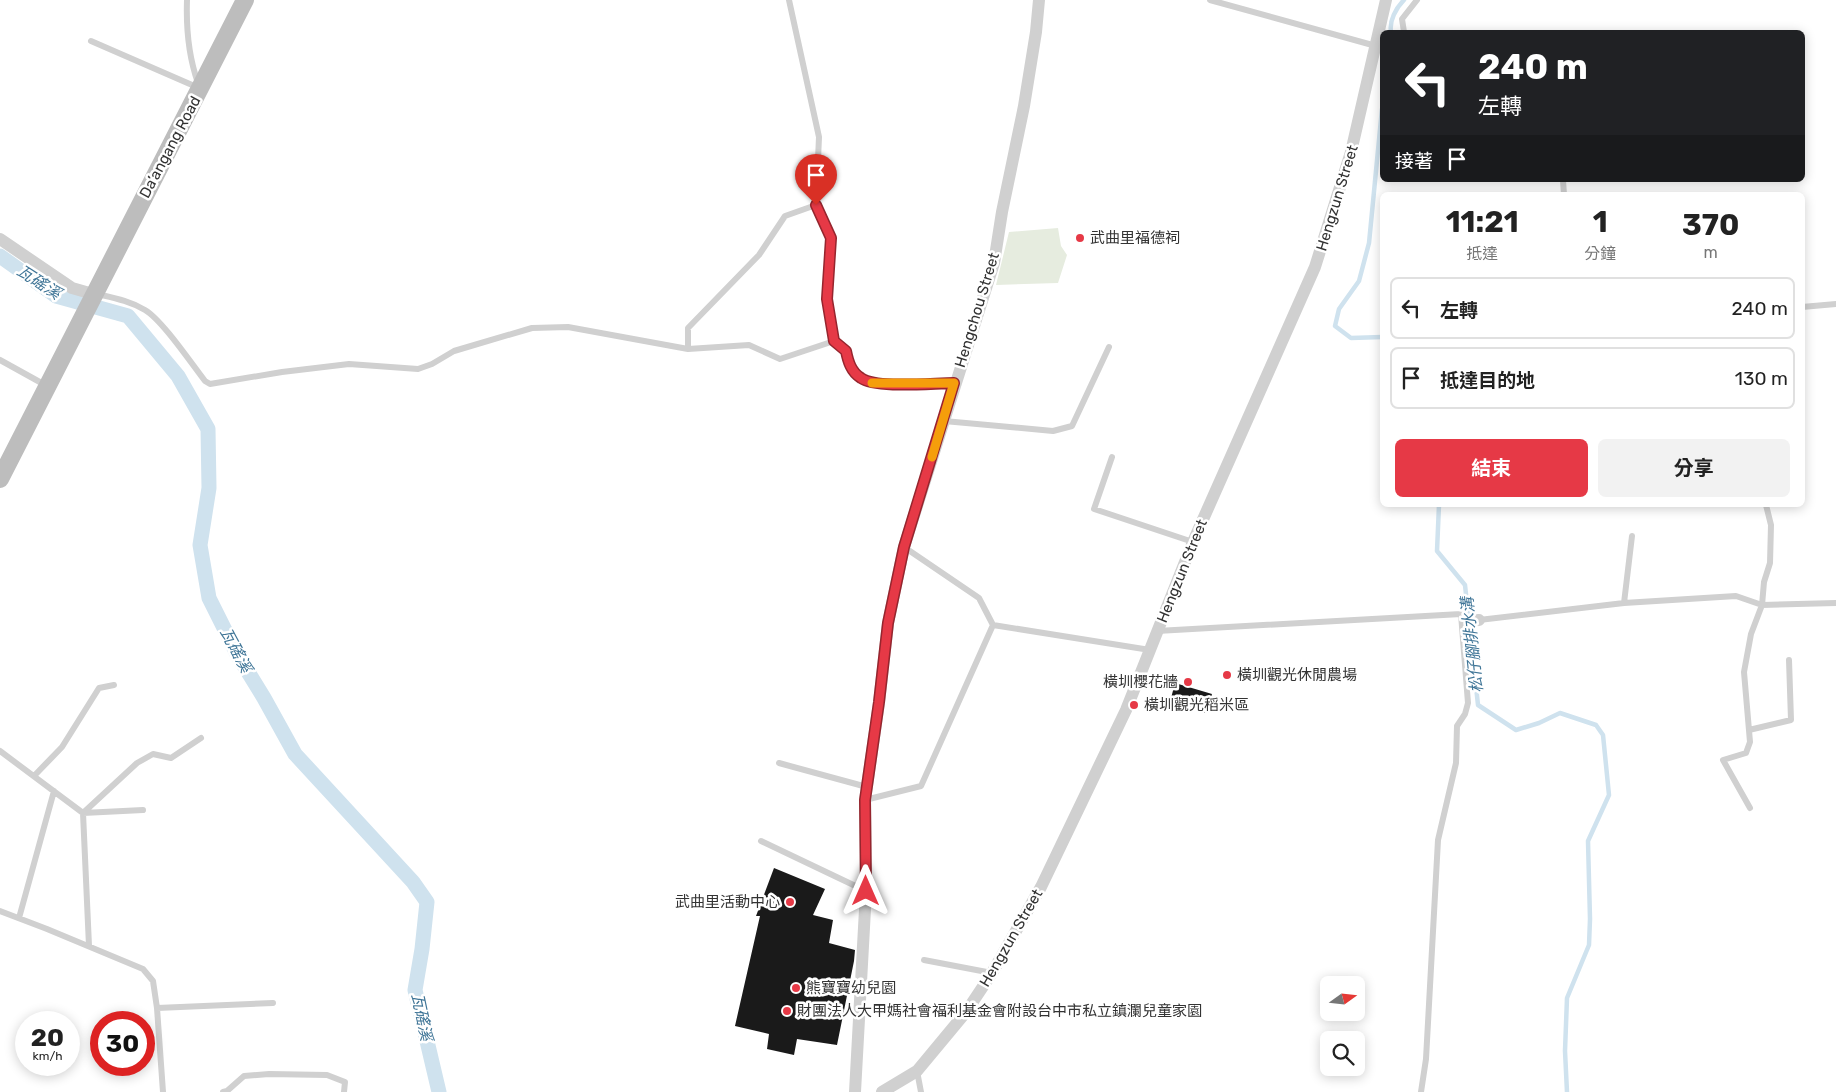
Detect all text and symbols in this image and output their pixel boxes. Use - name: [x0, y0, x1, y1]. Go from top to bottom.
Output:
- text: 240 m: [1478, 46, 1588, 88]
- icon: left: [1395, 50, 1460, 115]
- street label: Da’angang Road: [136, 93, 204, 201]
- text: 左轉: [1478, 93, 1522, 120]
- street label: Hengzun Street: [1312, 143, 1362, 253]
- icon: arrive: [1443, 145, 1471, 173]
- text: 接著: [1395, 150, 1433, 173]
- pin: [795, 154, 837, 205]
- icon: arrive: [802, 161, 830, 189]
- text: 11:21: [1446, 204, 1519, 240]
- text: 1: [1593, 204, 1608, 240]
- text: 370: [1682, 207, 1739, 243]
- place label: 武曲里福德祠: [1090, 229, 1180, 247]
- marker: 武曲里福德祠: [1074, 232, 1086, 244]
- text: m: [1704, 243, 1718, 262]
- text: 抵達: [1466, 244, 1498, 263]
- text: 分鐘: [1584, 244, 1616, 263]
- street label: Hengchou Street: [951, 250, 1003, 370]
- water label: 瓦磘溪: [14, 261, 66, 304]
- icon: left: [1397, 294, 1425, 322]
- text: 240 m: [1732, 297, 1788, 320]
- text: 左轉: [1440, 299, 1478, 322]
- icon: arrive: [1397, 364, 1425, 392]
- text: 130 m: [1735, 367, 1788, 390]
- text: 抵達目的地: [1440, 369, 1535, 392]
- button: 結束: [1395, 439, 1588, 497]
- button: 分享: [1598, 439, 1790, 497]
- street label: Hengzun Street: [1153, 517, 1211, 625]
- water label: 松仔腳排水溝: [1457, 594, 1486, 694]
- water label: 瓦磘溪: [216, 624, 257, 677]
- place label: 橫圳觀光休閒農場: [1237, 666, 1357, 684]
- marker: 橫圳觀光休閒農場: [1221, 669, 1233, 681]
- place label: 橫圳櫻花牆: [1103, 673, 1178, 691]
- marker: 橫圳櫻花牆: [1182, 676, 1194, 688]
- place label: 橫圳觀光稻米區: [1144, 696, 1249, 714]
- marker: 橫圳觀光稻米區: [1128, 699, 1140, 711]
- position arrow: [839, 864, 891, 916]
- street label: Hengzun Street: [976, 886, 1046, 990]
- place label: 武曲里活動中心: [675, 893, 780, 911]
- marker: 武曲里活動中心: [784, 896, 796, 908]
- north arrow: [1320, 976, 1365, 1021]
- map controls: [1320, 976, 1365, 1076]
- place label: 熊寶寶幼兒園: [806, 979, 896, 997]
- marker: 熊寶寶幼兒園: [790, 982, 802, 994]
- water label: 瓦磘溪: [408, 992, 437, 1044]
- place label: 財團法人大甲媽社會福利基金會附設台中市私立鎮瀾兒童家園: [797, 1002, 1202, 1020]
- marker: 財團法人大甲媽社會福利基金會附設台中市私立鎮瀾兒童家園: [781, 1005, 793, 1017]
- speed limit sign: 30: [90, 1011, 155, 1076]
- text: 20: [31, 1023, 64, 1052]
- button: search: [1320, 1031, 1365, 1076]
- text: km/h: [33, 1049, 62, 1063]

